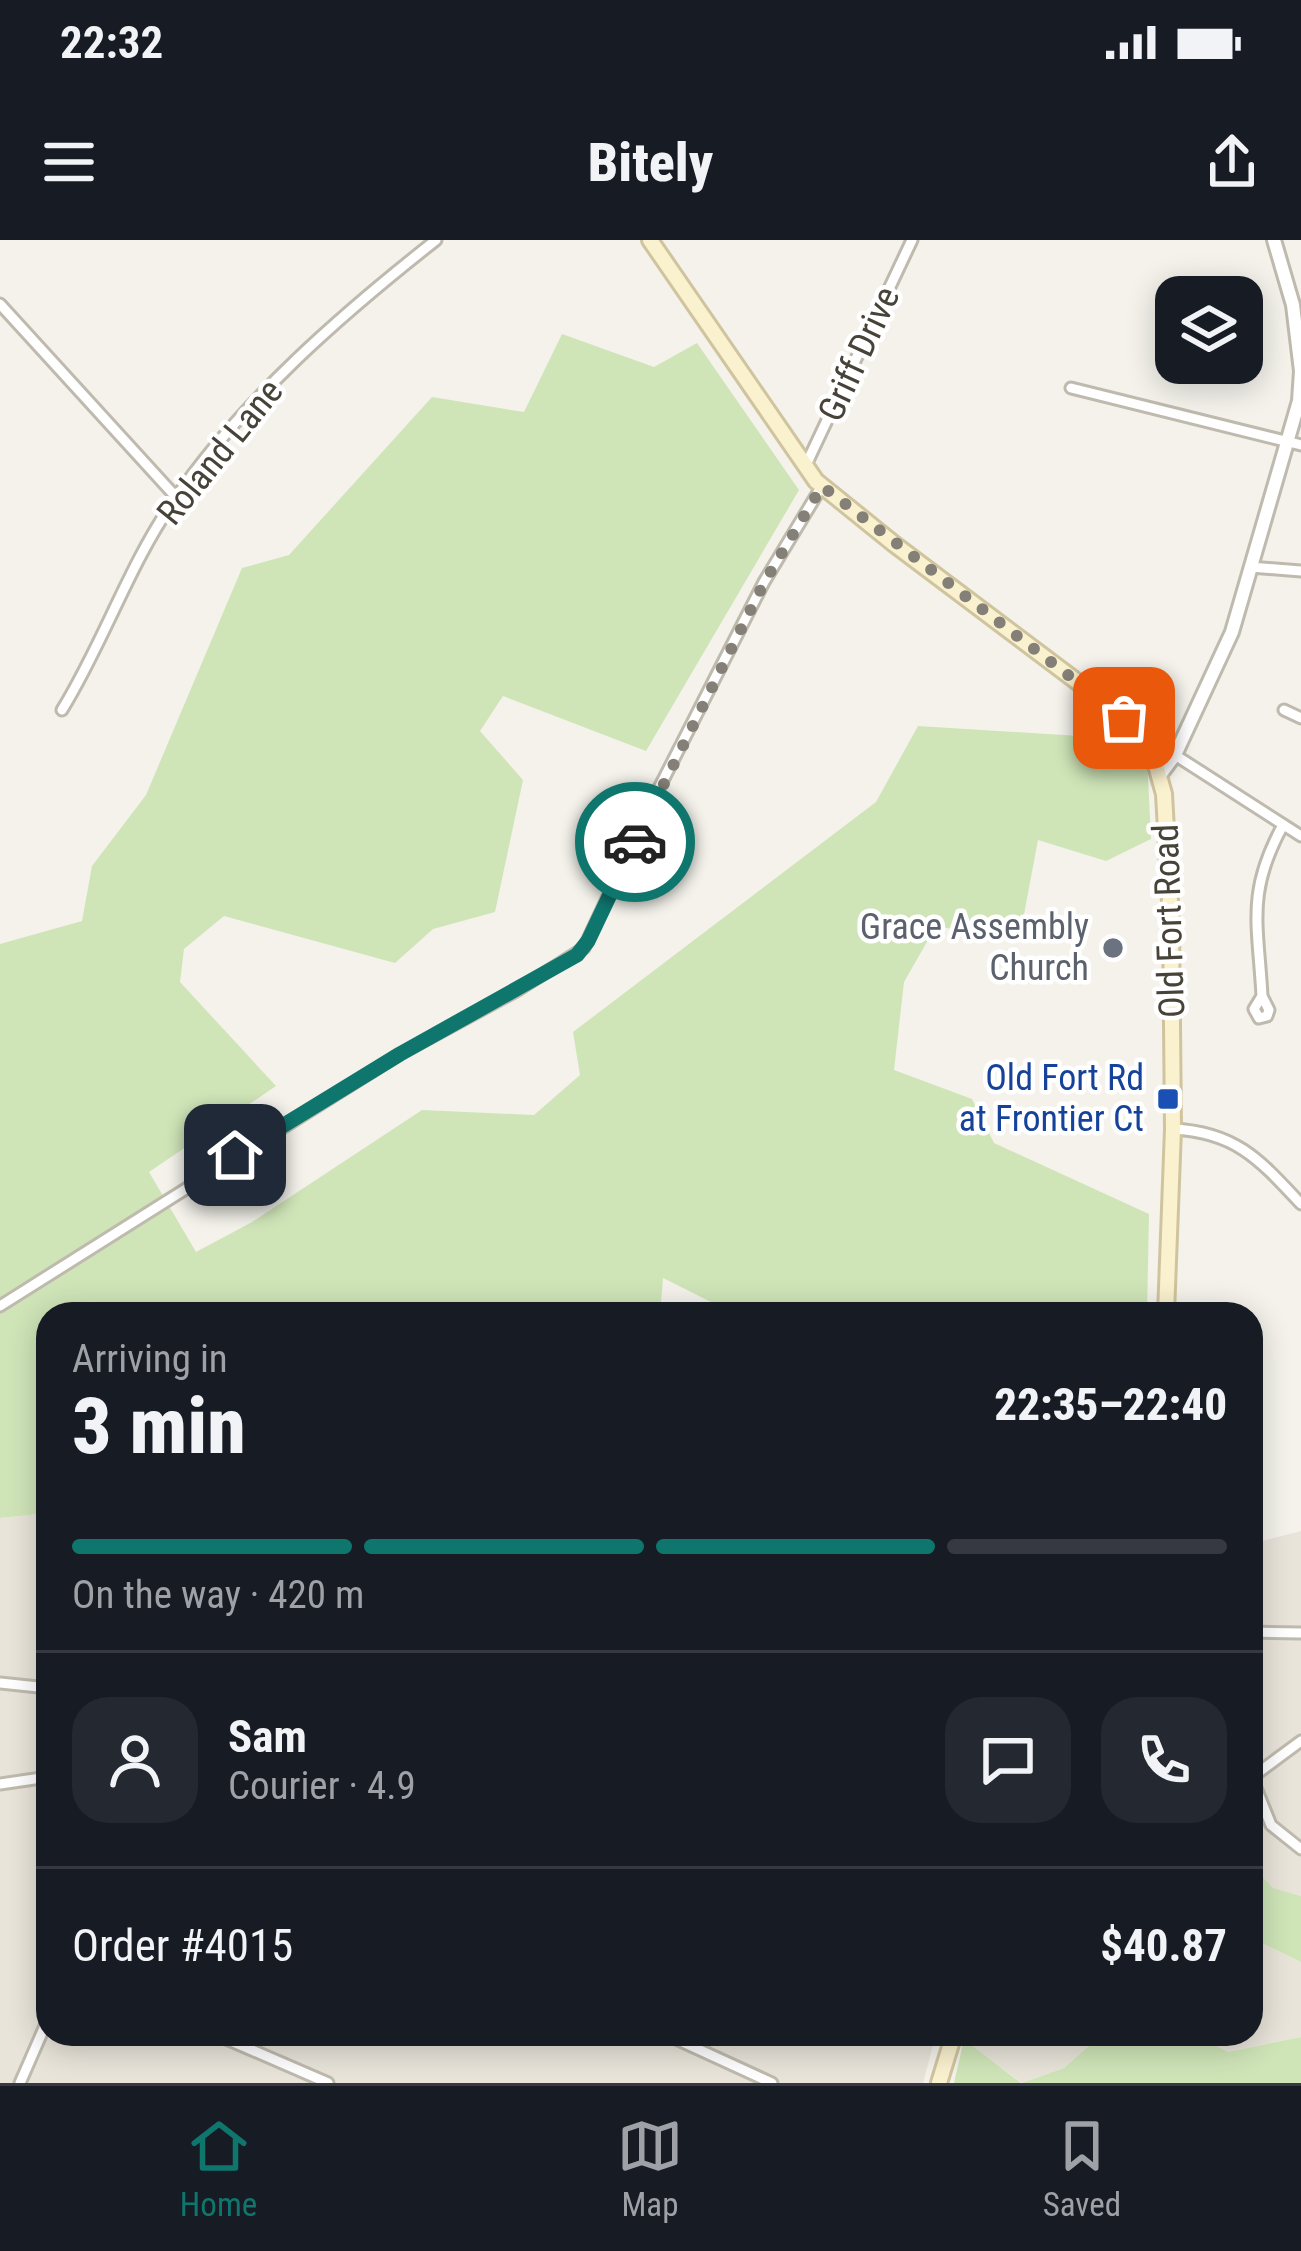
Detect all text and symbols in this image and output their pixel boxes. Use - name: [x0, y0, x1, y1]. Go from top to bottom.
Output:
- text: 22:32: [60, 16, 163, 69]
- icon: menu: [36, 129, 102, 195]
- icon: share: [1199, 129, 1265, 195]
- text: Bitely: [588, 131, 713, 194]
- map controls: [1155, 276, 1263, 384]
- button: layers: [1155, 276, 1263, 384]
- street label: Griff Drive: [810, 280, 908, 428]
- street label: Roland Lane: [149, 371, 291, 533]
- pin: [1073, 667, 1175, 769]
- icon: bag: [1091, 685, 1157, 751]
- courier: [575, 782, 695, 902]
- icon: car: [602, 809, 668, 875]
- street label: Old Fort Road: [1145, 823, 1193, 1019]
- place label: Grace Assembly Church: [860, 906, 1089, 989]
- marker: Grace Assembly Church: [1100, 935, 1126, 961]
- place label: Old Fort Rd at Frontier Ct: [959, 1057, 1144, 1140]
- marker: Old Fort Rd at Frontier Ct: [1155, 1086, 1181, 1112]
- pin: [184, 1104, 286, 1206]
- icon: home: [202, 1122, 268, 1188]
- text: Arriving in: [72, 1336, 228, 1382]
- text: 22:35–22:40: [994, 1378, 1227, 1431]
- text: 3 min: [72, 1381, 246, 1472]
- text: On the way · 420 m: [72, 1572, 364, 1618]
- button: person: [72, 1697, 198, 1823]
- button: chat: [945, 1697, 1071, 1823]
- button: phone: [1101, 1697, 1227, 1823]
- text: Sam: [228, 1710, 307, 1763]
- text: Courier · 4.9: [228, 1763, 416, 1809]
- text: Order #4015: [72, 1919, 293, 1972]
- text: $40.87: [1100, 1919, 1227, 1972]
- tab: Home: [180, 2113, 257, 2224]
- tab: Map: [617, 2113, 683, 2224]
- tab: Saved: [1043, 2113, 1121, 2224]

